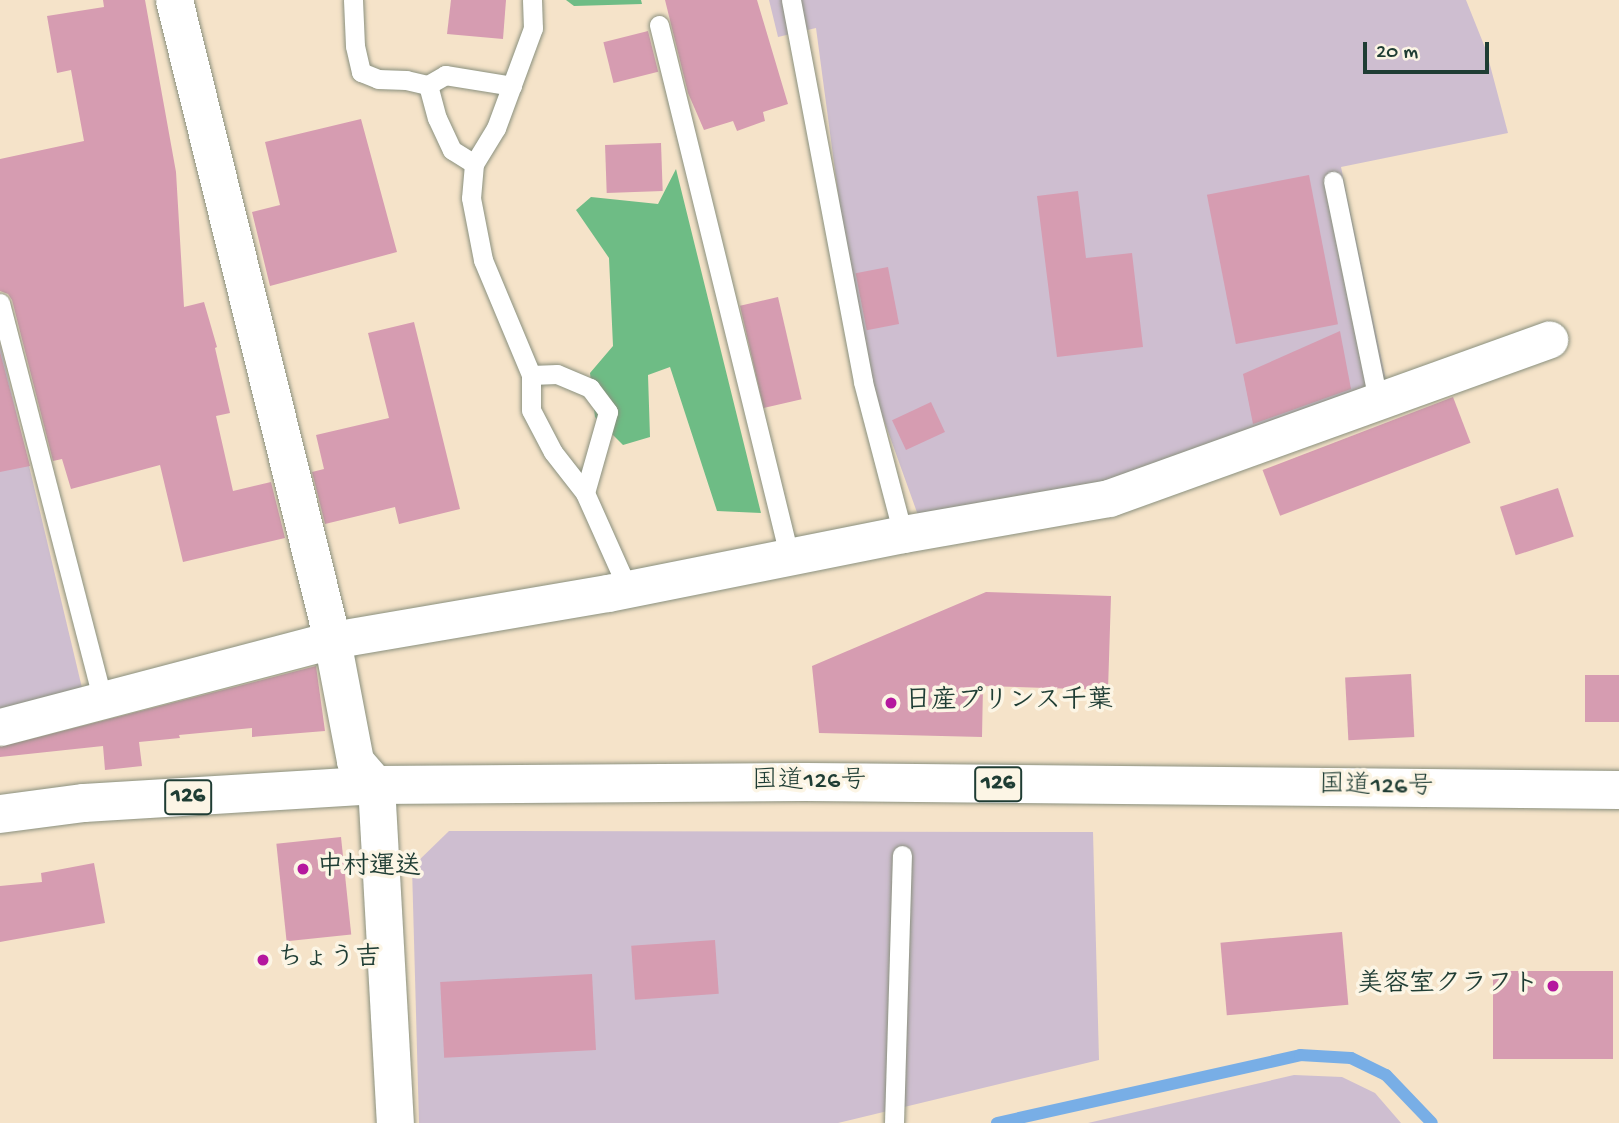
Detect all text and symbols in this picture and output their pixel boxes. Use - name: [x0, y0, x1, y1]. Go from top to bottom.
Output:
- scale bar: [1367, 28, 1493, 72]
- text: 20 m: [1376, 41, 1418, 66]
- place label: 日産プリンス千葉: [905, 687, 1113, 719]
- marker: 日産プリンス千葉: [883, 695, 899, 711]
- road number: 126: [974, 764, 1023, 804]
- street label: 国道126号: [752, 767, 866, 799]
- street label: 国道126号: [1319, 771, 1433, 805]
- road number: 126: [164, 776, 212, 818]
- place label: 中村運送: [317, 853, 421, 885]
- marker: 中村運送: [295, 861, 311, 877]
- place label: ちょう吉: [277, 944, 381, 976]
- marker: ちょう吉: [255, 952, 271, 968]
- place label: 美容室クラフト: [1357, 970, 1539, 1002]
- marker: 美容室クラフト: [1545, 978, 1561, 994]

